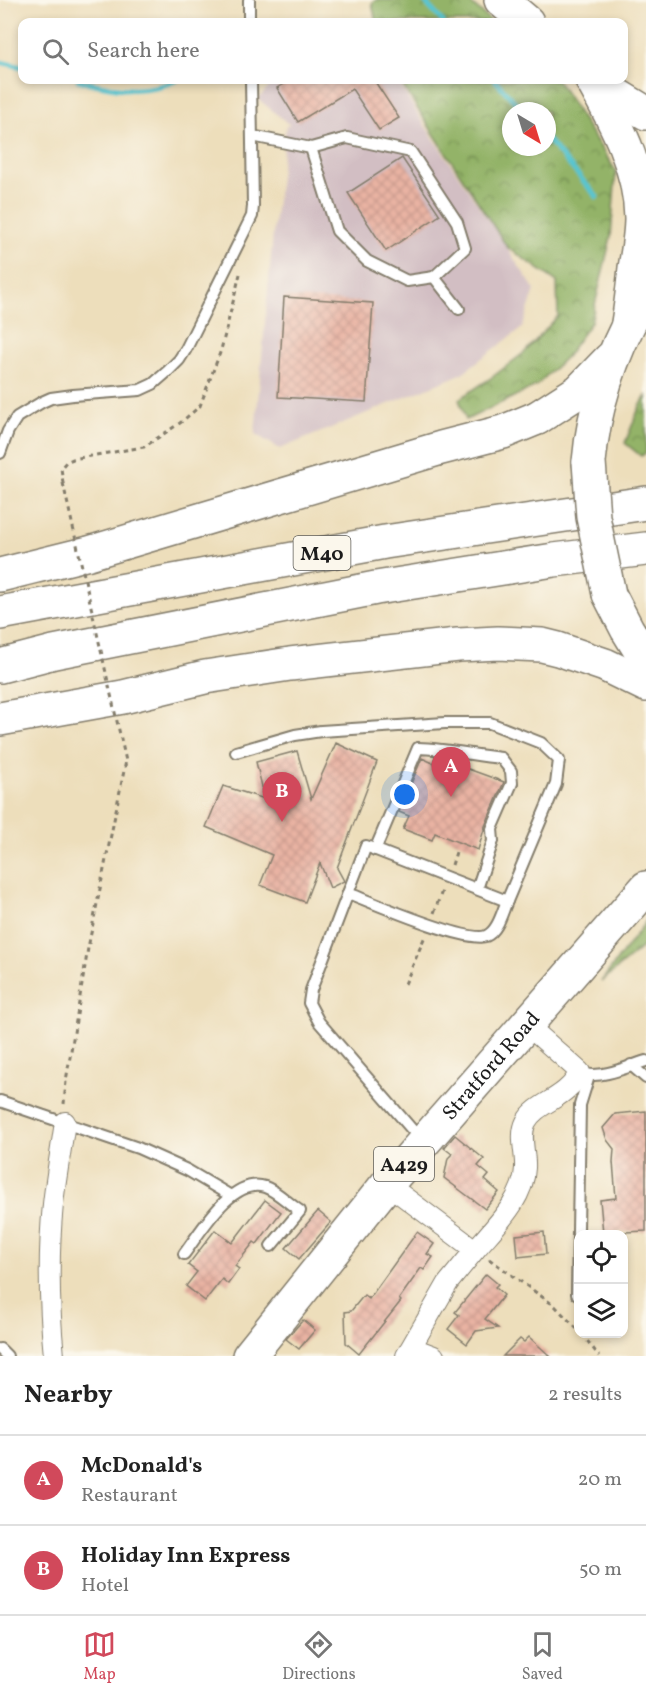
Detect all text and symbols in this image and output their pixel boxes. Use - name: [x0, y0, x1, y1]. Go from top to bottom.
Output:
- search box: [18, 18, 628, 84]
- icon: search: [39, 35, 72, 68]
- text: Search here: [87, 36, 200, 67]
- north arrow: [502, 102, 556, 156]
- road number: M40: [294, 536, 350, 570]
- pin: A: [432, 748, 470, 797]
- pin: B: [262, 772, 302, 822]
- your location: [390, 780, 419, 809]
- street label: Stratford Road: [436, 1006, 548, 1127]
- road number: A429: [374, 1147, 434, 1181]
- map controls: [574, 1230, 628, 1338]
- button: locate: [574, 1230, 628, 1284]
- button: layers: [574, 1284, 628, 1338]
- text: Nearby: [24, 1377, 113, 1413]
- text: 2 results: [548, 1381, 622, 1409]
- text: McDonald's: [81, 1451, 202, 1482]
- text: A: [36, 1466, 51, 1494]
- text: 20 m: [578, 1466, 622, 1494]
- text: Restaurant: [81, 1482, 178, 1510]
- text: Holiday Inn Express: [81, 1541, 291, 1572]
- text: B: [37, 1556, 50, 1584]
- text: 50 m: [579, 1556, 622, 1584]
- text: Hotel: [81, 1572, 129, 1600]
- tab: Map: [83, 1628, 116, 1686]
- tab: Directions: [282, 1628, 356, 1686]
- tab: Saved: [522, 1628, 563, 1686]

